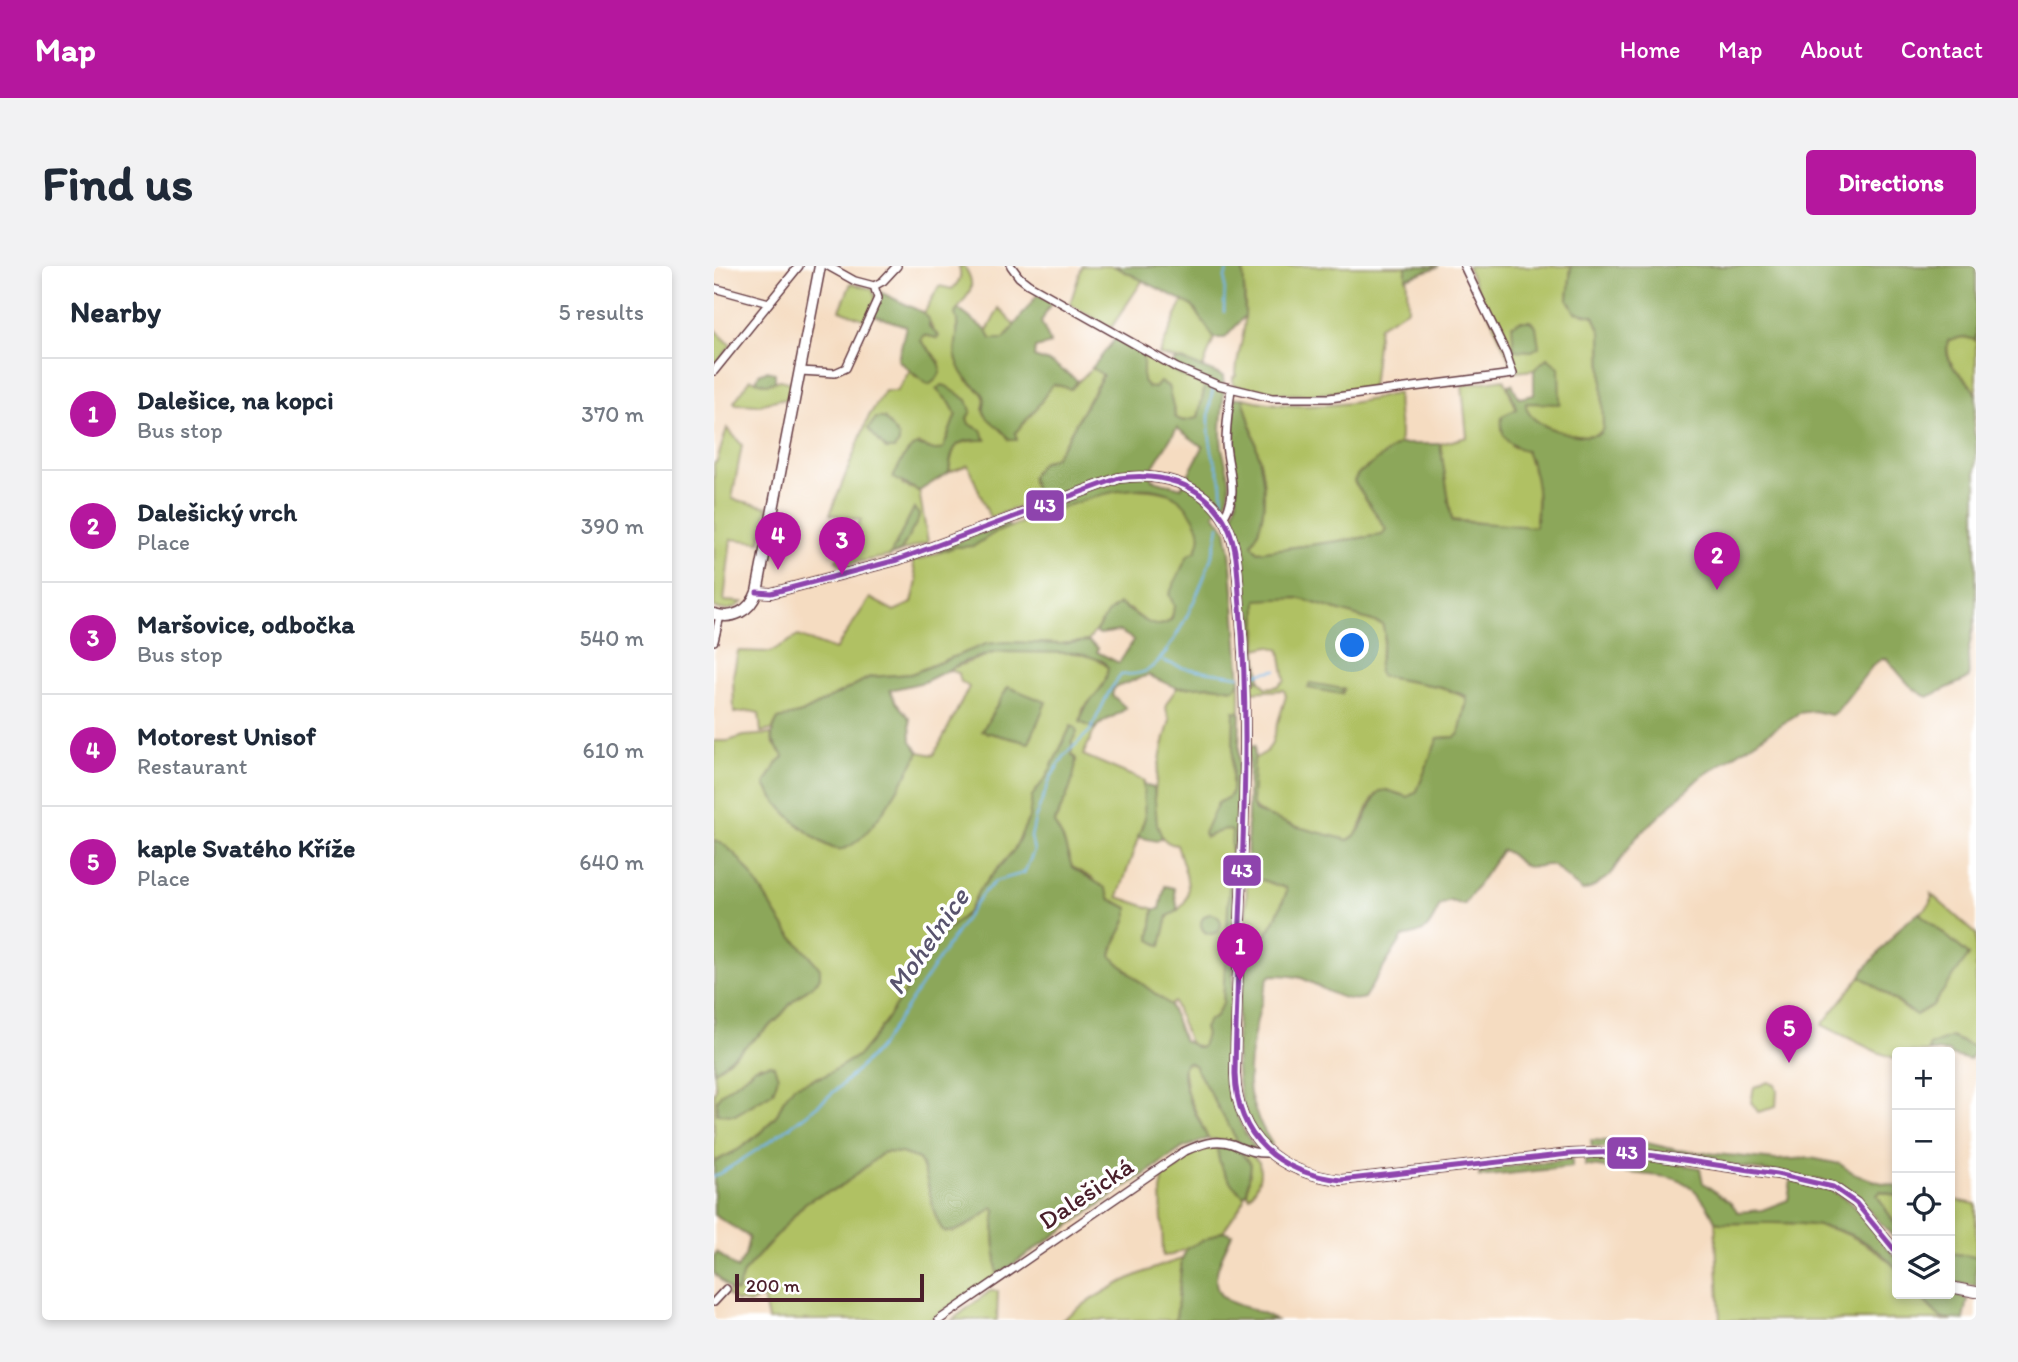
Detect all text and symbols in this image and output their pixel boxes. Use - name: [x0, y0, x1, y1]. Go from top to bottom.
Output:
- text: Map: [35, 30, 96, 69]
- text: Home: [1620, 35, 1680, 64]
- text: Map: [1718, 35, 1762, 64]
- text: About: [1800, 35, 1863, 64]
- text: Contact: [1901, 35, 1983, 64]
- button: Directions: [1806, 150, 1976, 215]
- text: Find us: [42, 153, 193, 212]
- text: Nearby: [70, 293, 161, 330]
- text: 5 results: [558, 298, 644, 326]
- text: Dalešice, na kopci: [137, 384, 334, 416]
- text: 1: [88, 400, 98, 428]
- text: 370 m: [581, 400, 644, 428]
- text: Bus stop: [137, 416, 223, 444]
- line badge: 43: [1025, 489, 1065, 522]
- text: 43: [1034, 494, 1056, 517]
- text: Dalešický vrch: [137, 496, 297, 528]
- text: 2: [87, 512, 99, 540]
- text: 390 m: [581, 512, 644, 540]
- pin: 4: [755, 512, 801, 570]
- pin: 3: [819, 517, 865, 575]
- text: Place: [137, 528, 190, 556]
- pin: 2: [1694, 532, 1740, 590]
- text: Maršovice, odbočka: [137, 608, 355, 640]
- text: 3: [87, 624, 99, 652]
- text: 540 m: [579, 624, 644, 652]
- your location: [1335, 628, 1369, 662]
- text: Bus stop: [137, 640, 223, 668]
- text: Motorest Unisof: [137, 720, 316, 752]
- text: 4: [86, 736, 100, 764]
- text: 610 m: [582, 736, 644, 764]
- text: Restaurant: [137, 752, 247, 780]
- text: kaple Svatého Kříže: [137, 832, 355, 864]
- text: 5: [87, 848, 99, 876]
- text: 640 m: [579, 848, 644, 876]
- line badge: 43: [1222, 854, 1262, 887]
- text: 43: [1231, 859, 1253, 882]
- text: Place: [137, 864, 190, 892]
- water label: Mohelnice: [878, 880, 977, 1001]
- pin: 1: [1217, 923, 1263, 981]
- pin: 5: [1766, 1005, 1812, 1063]
- map controls: [1892, 1047, 1955, 1299]
- button: +: [1892, 1047, 1955, 1110]
- button: −: [1892, 1110, 1955, 1173]
- line badge: 43: [1606, 1136, 1647, 1170]
- text: 43: [1616, 1141, 1638, 1164]
- street label: Dalešická: [1033, 1149, 1140, 1236]
- button: locate: [1892, 1173, 1955, 1236]
- button: layers: [1892, 1236, 1955, 1299]
- scale bar: [735, 1271, 924, 1303]
- text: 200 m: [746, 1274, 800, 1297]

